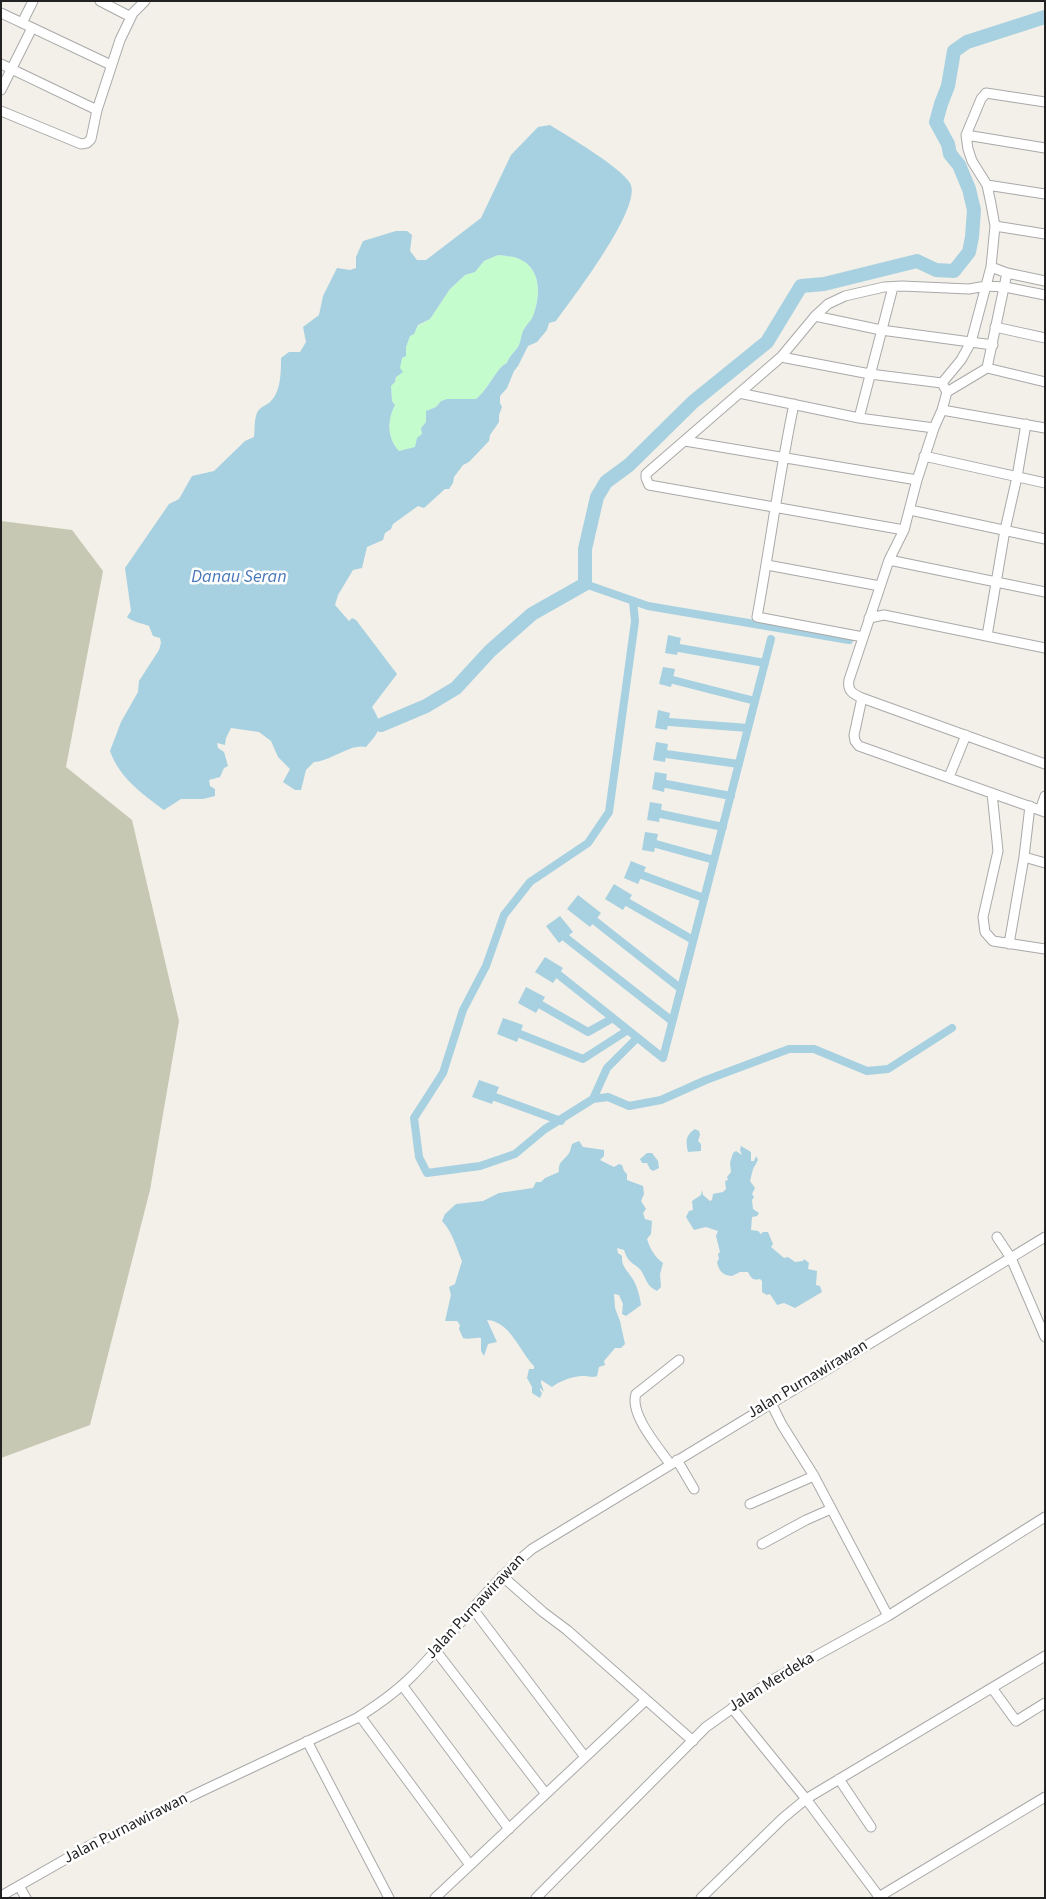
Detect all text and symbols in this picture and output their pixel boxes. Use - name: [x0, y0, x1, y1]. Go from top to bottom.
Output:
- water label: Danau Seran: [191, 567, 287, 589]
- street label: Jalan Purnawirawan: [744, 1337, 872, 1423]
- street label: Jalan Purnawirawan: [422, 1550, 530, 1664]
- street label: Jalan Merdeka: [726, 1649, 818, 1717]
- street label: Jalan Purnawirawan: [61, 1789, 191, 1869]

